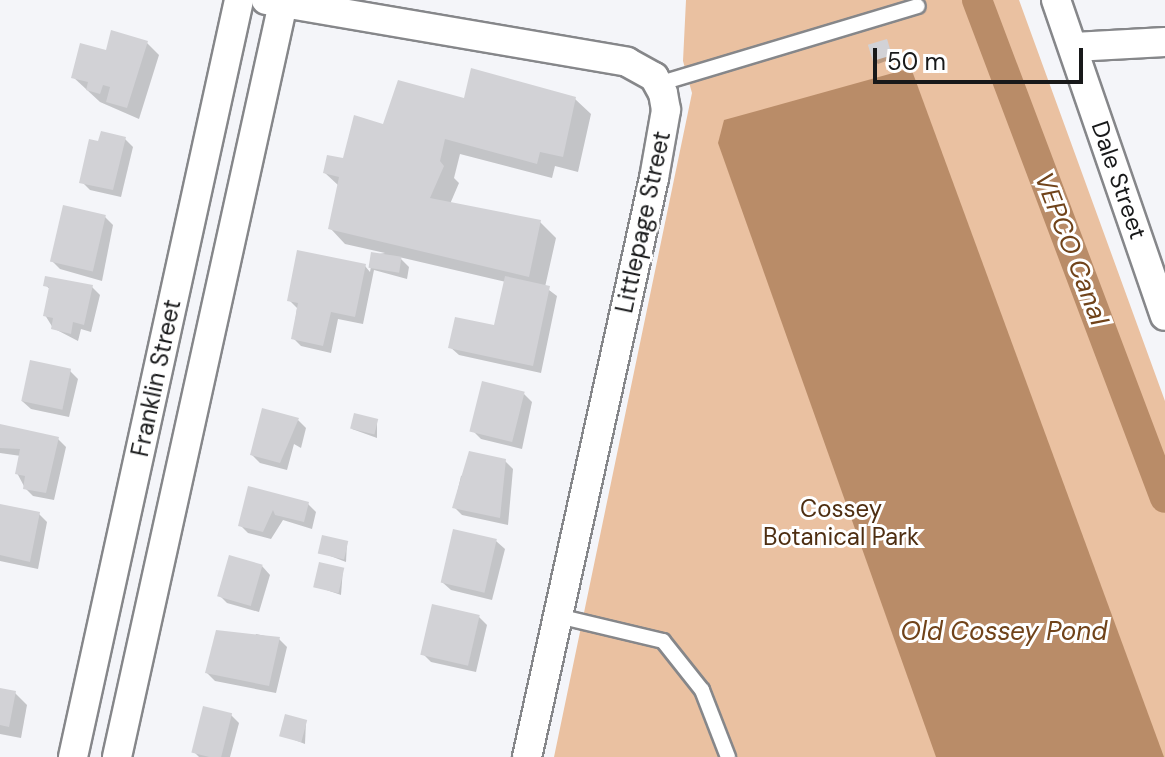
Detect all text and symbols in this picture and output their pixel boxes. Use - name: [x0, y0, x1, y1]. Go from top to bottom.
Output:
- scale bar: [877, 32, 1087, 82]
- text: 50 m: [887, 46, 946, 77]
- street label: Dale Street: [1085, 117, 1153, 243]
- street label: Littlepage Street: [610, 128, 676, 316]
- water label: VEPCO Canal: [1028, 168, 1114, 330]
- street label: Franklin Street: [125, 297, 187, 459]
- park label: Cossey Botanical Park: [763, 495, 919, 551]
- water label: Old Cossey Pond: [901, 616, 1107, 648]

